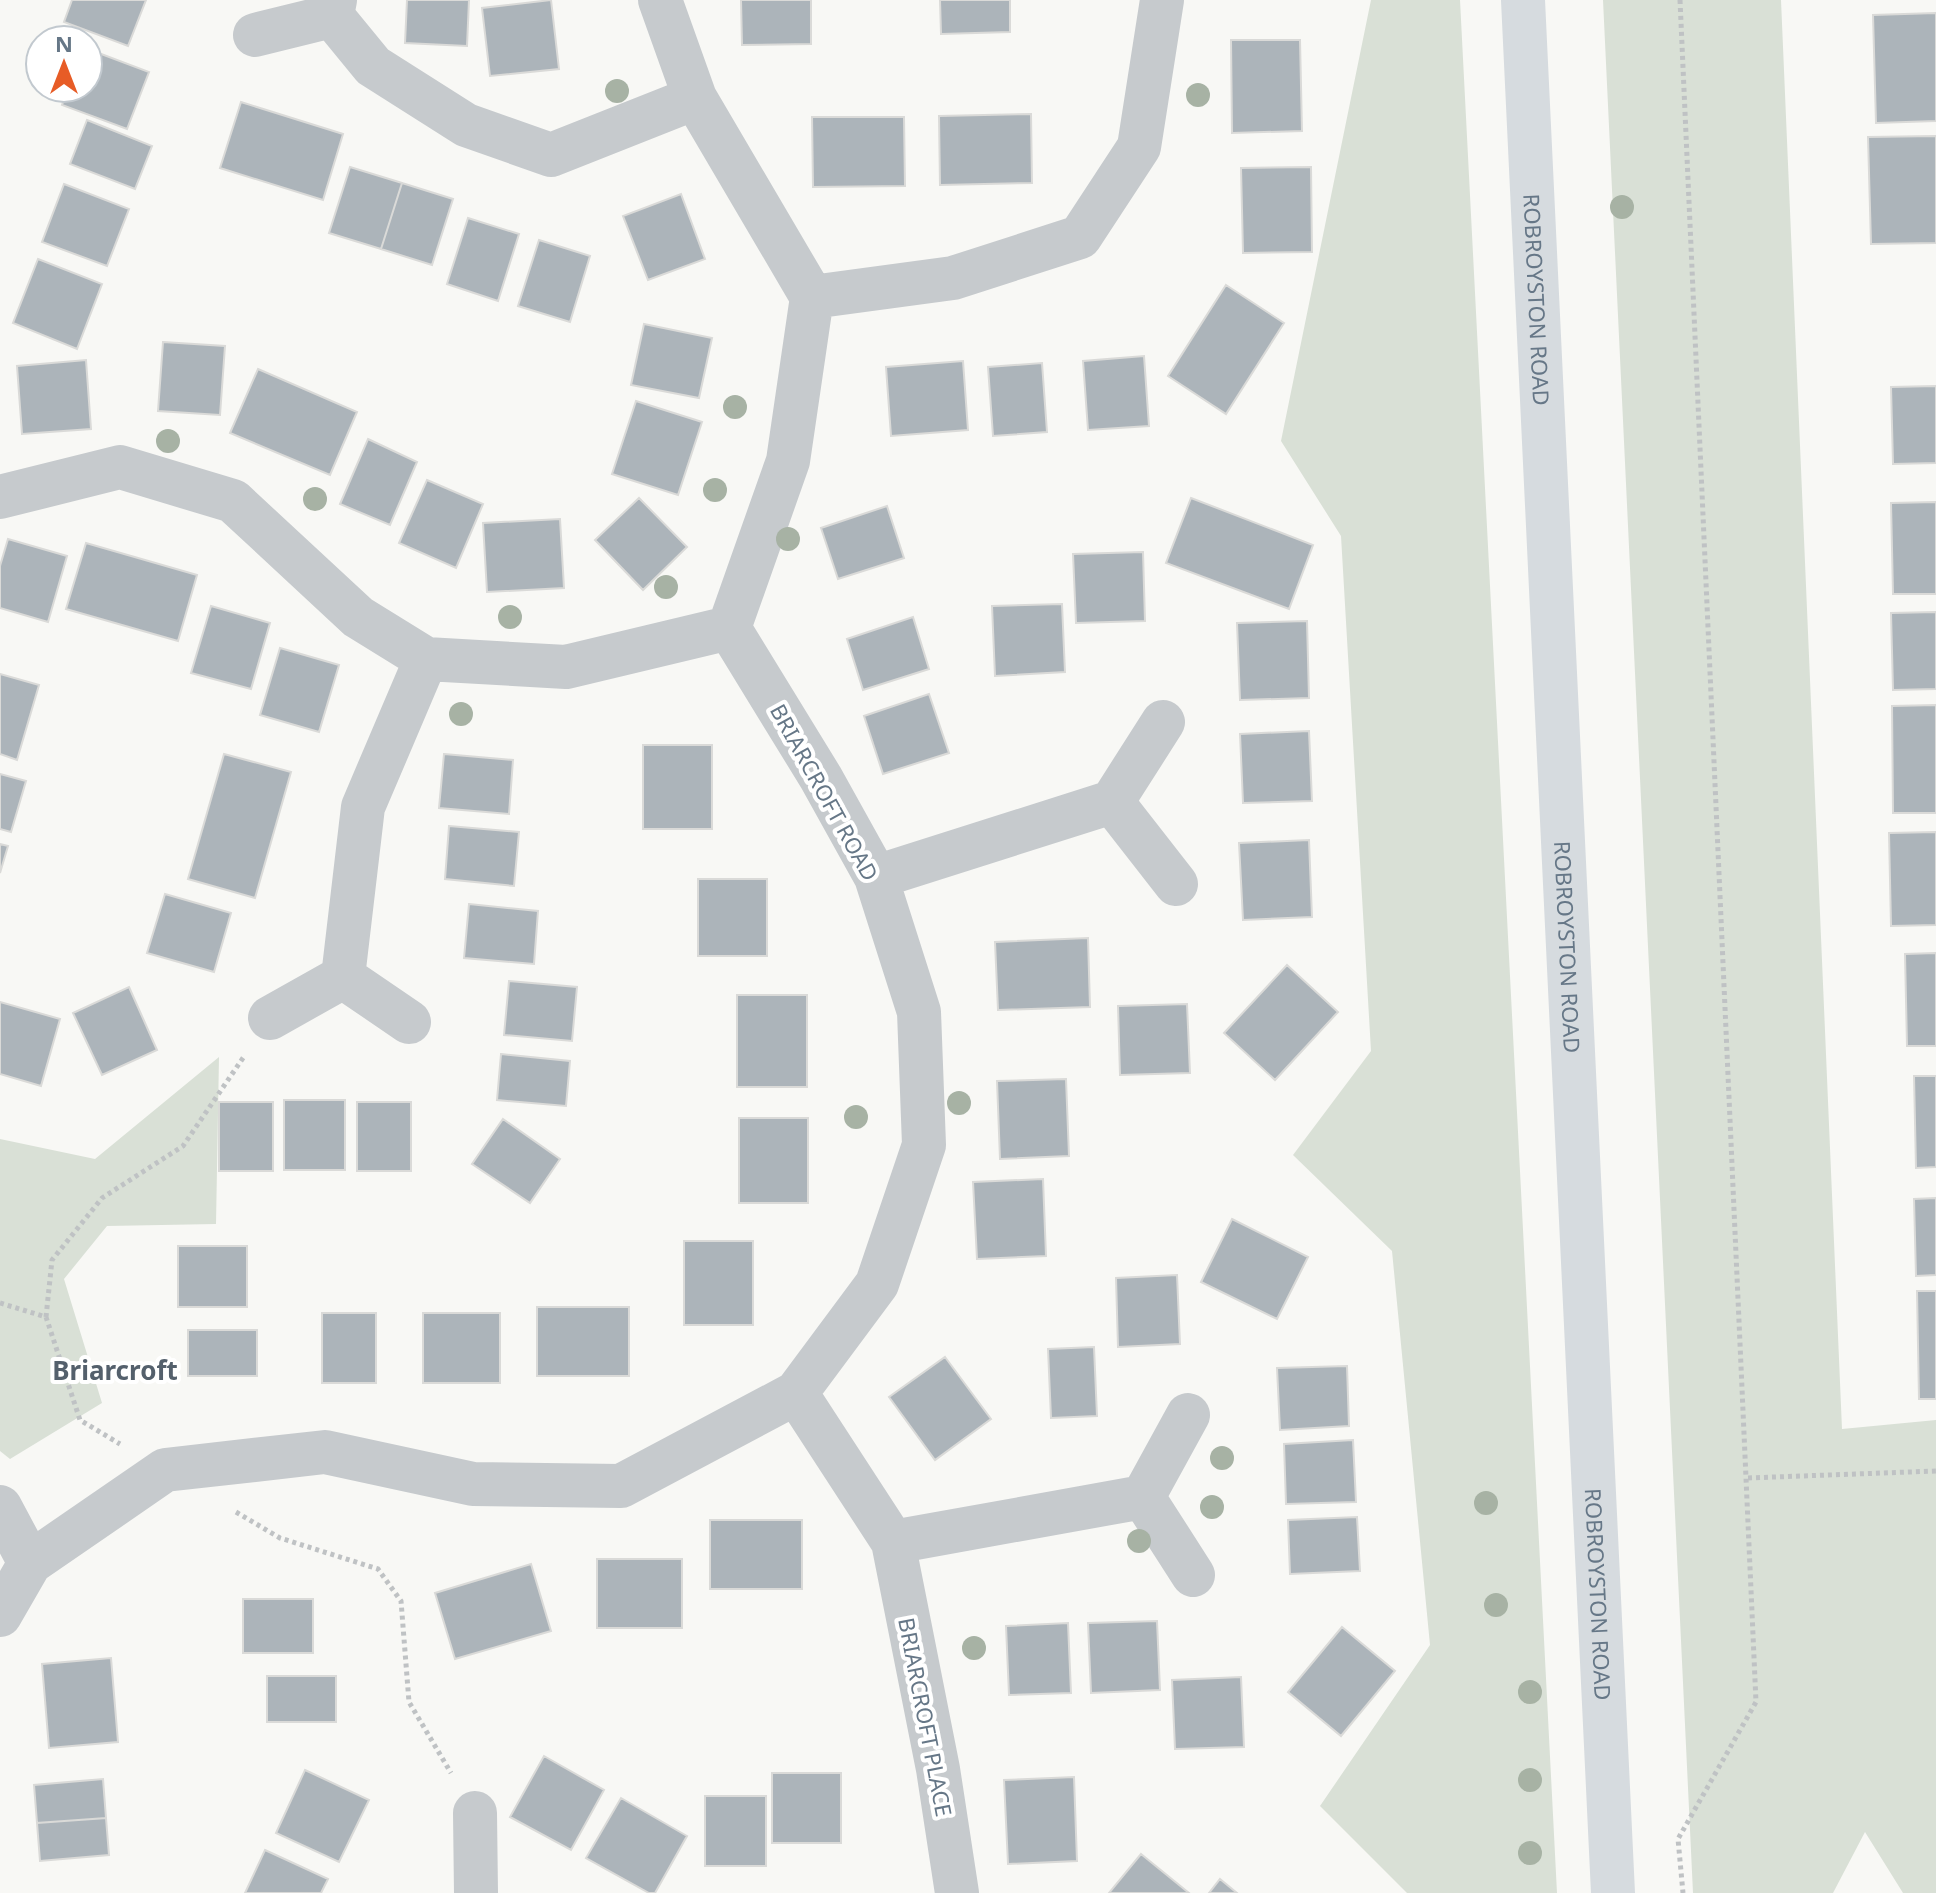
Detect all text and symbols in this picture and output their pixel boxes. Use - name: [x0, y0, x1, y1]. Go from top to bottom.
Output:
- north arrow: [24, 24, 104, 104]
- text: N: [55, 28, 73, 58]
- street label: ROBROYSTON ROAD: [1517, 193, 1557, 406]
- street label: BRIARCROFT ROAD: [764, 698, 886, 886]
- street label: ROBROYSTON ROAD: [1548, 840, 1588, 1054]
- district label: Briarcroft: [52, 1352, 178, 1388]
- street label: ROBROYSTON ROAD: [1579, 1487, 1619, 1701]
- street label: BRIARCROFT PLACE: [892, 1615, 960, 1819]

